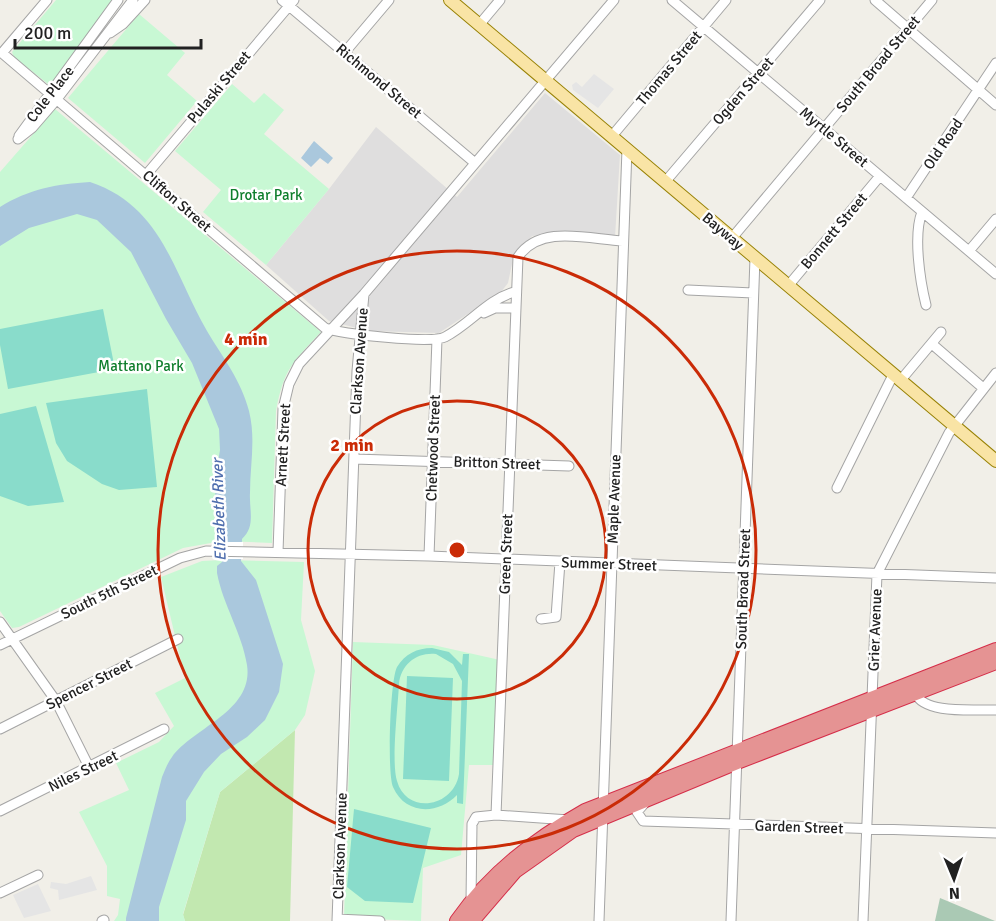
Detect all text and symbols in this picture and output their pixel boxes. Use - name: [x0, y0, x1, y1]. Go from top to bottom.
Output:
- scale bar: [15, 12, 201, 50]
- street label: South Broad Street: [832, 12, 924, 116]
- text: 200 m: [24, 22, 71, 44]
- street label: Thomas Street: [633, 27, 705, 109]
- street label: Richmond Street: [332, 40, 426, 122]
- street label: Pulaski Street: [184, 47, 254, 127]
- street label: Ogden Street: [709, 53, 777, 129]
- street label: Cole Place: [22, 62, 78, 126]
- street label: Myrtle Street: [796, 103, 872, 171]
- street label: Old Road: [919, 115, 967, 173]
- street label: Clifton Street: [139, 166, 215, 236]
- park label: Drotar Park: [229, 186, 303, 204]
- street label: Bonnett Street: [797, 189, 871, 273]
- street label: Bayway: [699, 208, 747, 254]
- street label: Clarkson Avenue: [346, 307, 372, 415]
- text: 4 min: [224, 328, 268, 350]
- park label: Mattano Park: [98, 357, 184, 375]
- street label: Chetwood Street: [422, 394, 444, 502]
- street label: Arnett Street: [272, 403, 294, 487]
- text: 2 min: [330, 434, 374, 456]
- street label: Britton Street: [453, 452, 541, 474]
- street label: Maple Avenue: [603, 454, 625, 544]
- water label: Elizabeth River: [207, 456, 231, 561]
- street label: Green Street: [496, 513, 516, 595]
- street label: South Broad Street: [732, 528, 754, 650]
- centre of rings: [447, 540, 467, 560]
- street label: Summer Street: [561, 553, 657, 575]
- street label: South 5th Street: [58, 561, 160, 623]
- street label: Grier Avenue: [865, 588, 885, 672]
- street label: Spencer Street: [43, 655, 135, 713]
- street label: Niles Street: [45, 746, 121, 796]
- street label: Clarkson Avenue: [329, 792, 351, 900]
- street label: Garden Street: [754, 816, 844, 838]
- north arrow: [924, 849, 984, 909]
- text: N: [949, 883, 960, 903]

